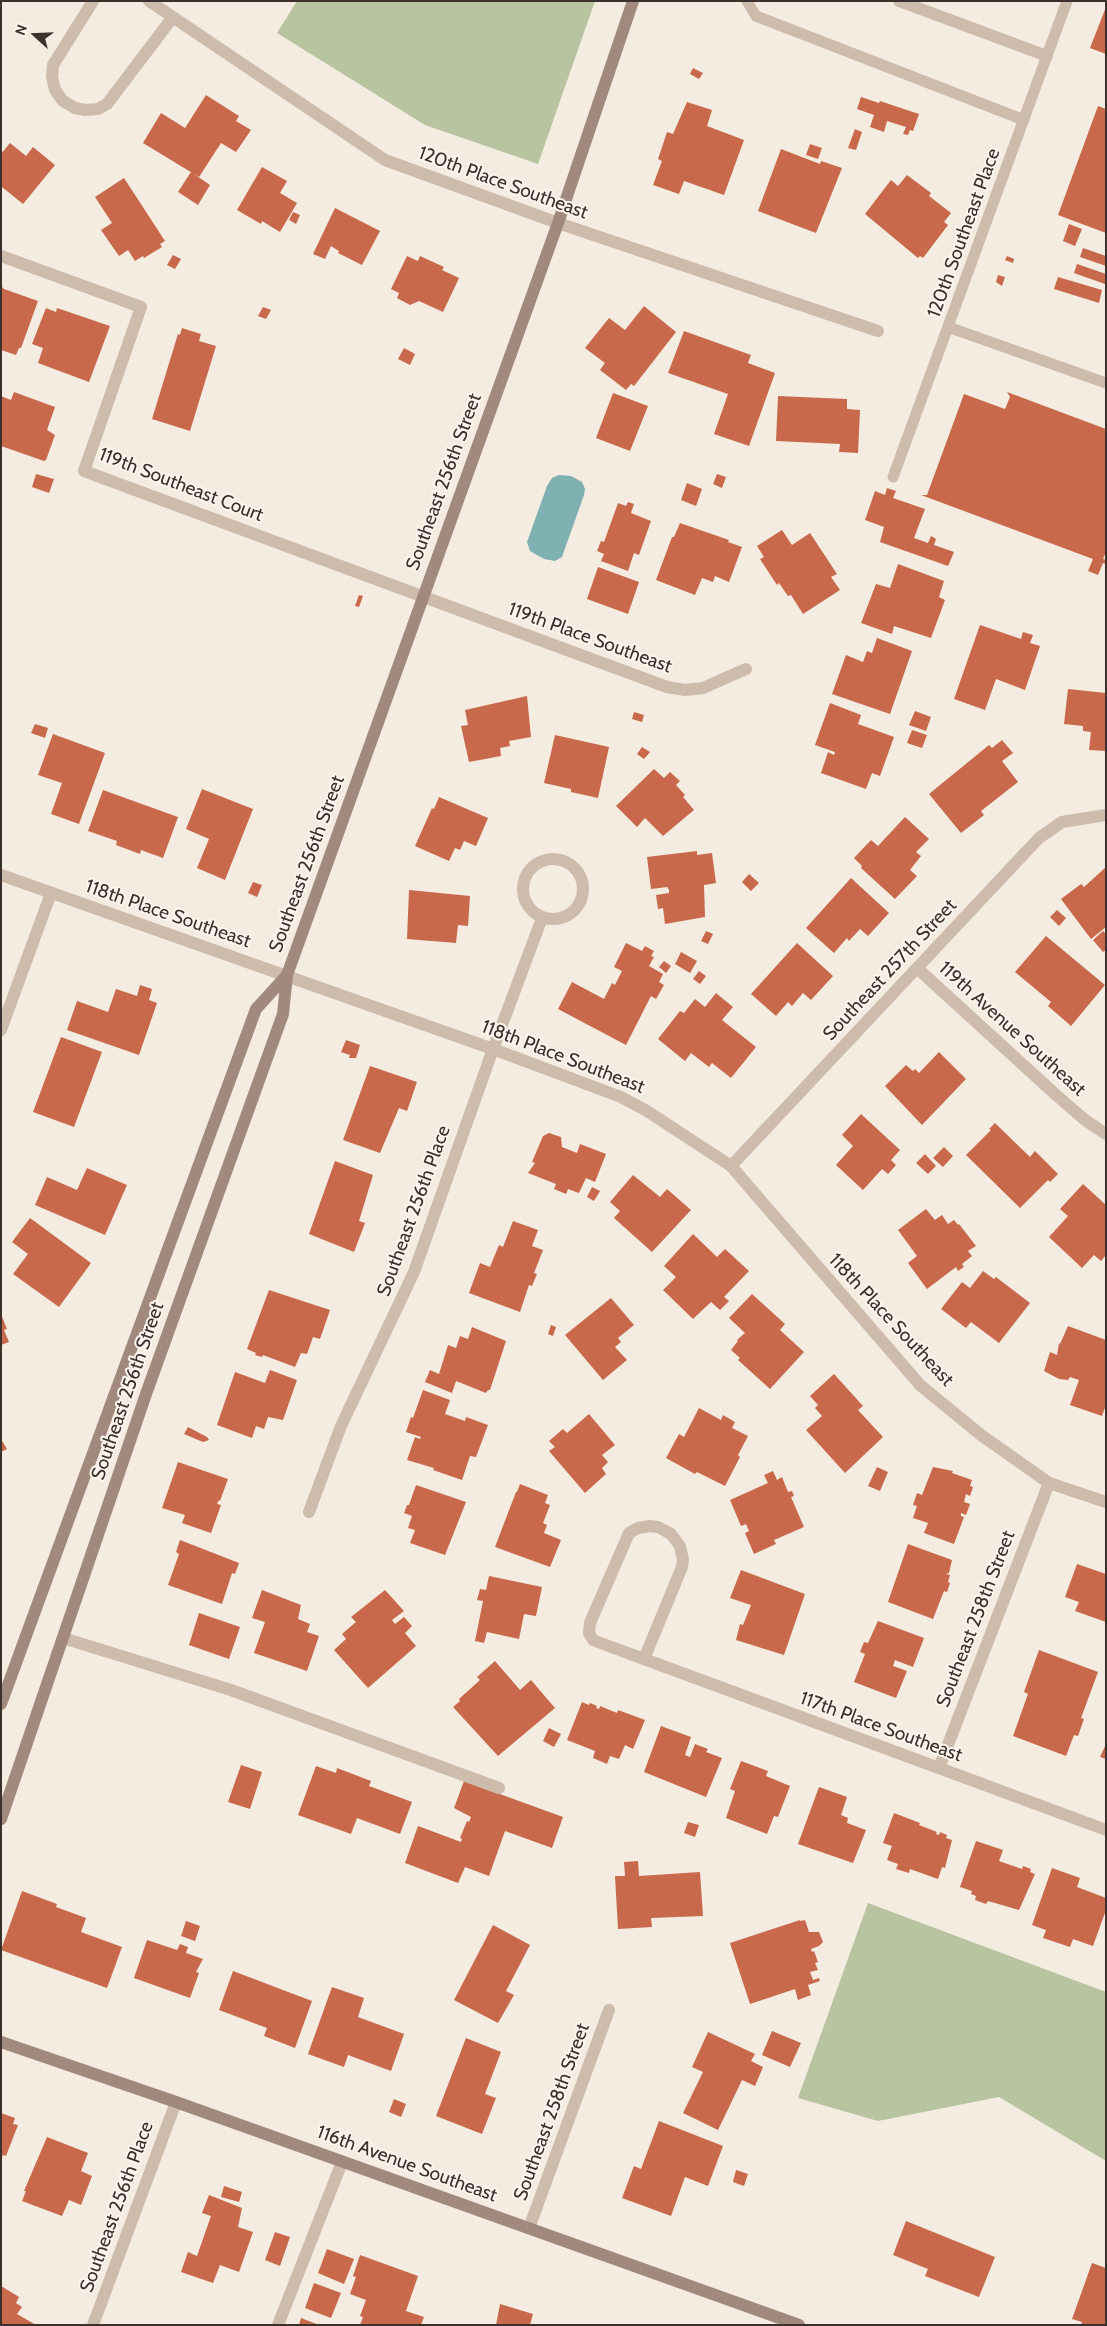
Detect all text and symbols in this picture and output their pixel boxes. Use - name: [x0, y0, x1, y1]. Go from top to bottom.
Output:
- north arrow: [10, 10, 60, 60]
- text: N: [11, 22, 31, 38]
- street label: 120th Place Southeast: [415, 142, 591, 224]
- street label: 120th Southeast Place: [923, 145, 1005, 321]
- street label: Southeast 256th Street: [401, 391, 487, 573]
- street label: 119th Southeast Court: [96, 443, 266, 527]
- street label: 119th Place Southeast: [505, 598, 675, 678]
- street label: Southeast 256th Street: [264, 773, 350, 955]
- street label: 118th Place Southeast: [82, 875, 254, 953]
- street label: Southeast 257th Street: [819, 895, 961, 1045]
- street label: 119th Avenue Southeast: [934, 957, 1090, 1101]
- street label: 118th Place Southeast: [478, 1015, 648, 1099]
- street label: Southeast 256th Place: [372, 1122, 456, 1300]
- street label: 118th Place Southeast: [824, 1249, 958, 1391]
- street label: Southeast 256th Street: [87, 1299, 169, 1483]
- street label: Southeast 258th Street: [932, 1528, 1020, 1710]
- street label: 117th Place Southeast: [797, 1687, 965, 1767]
- street label: Southeast 258th Street: [509, 2020, 595, 2204]
- street label: Southeast 256th Place: [75, 2118, 159, 2296]
- street label: 116th Avenue Southeast: [314, 2121, 500, 2207]

